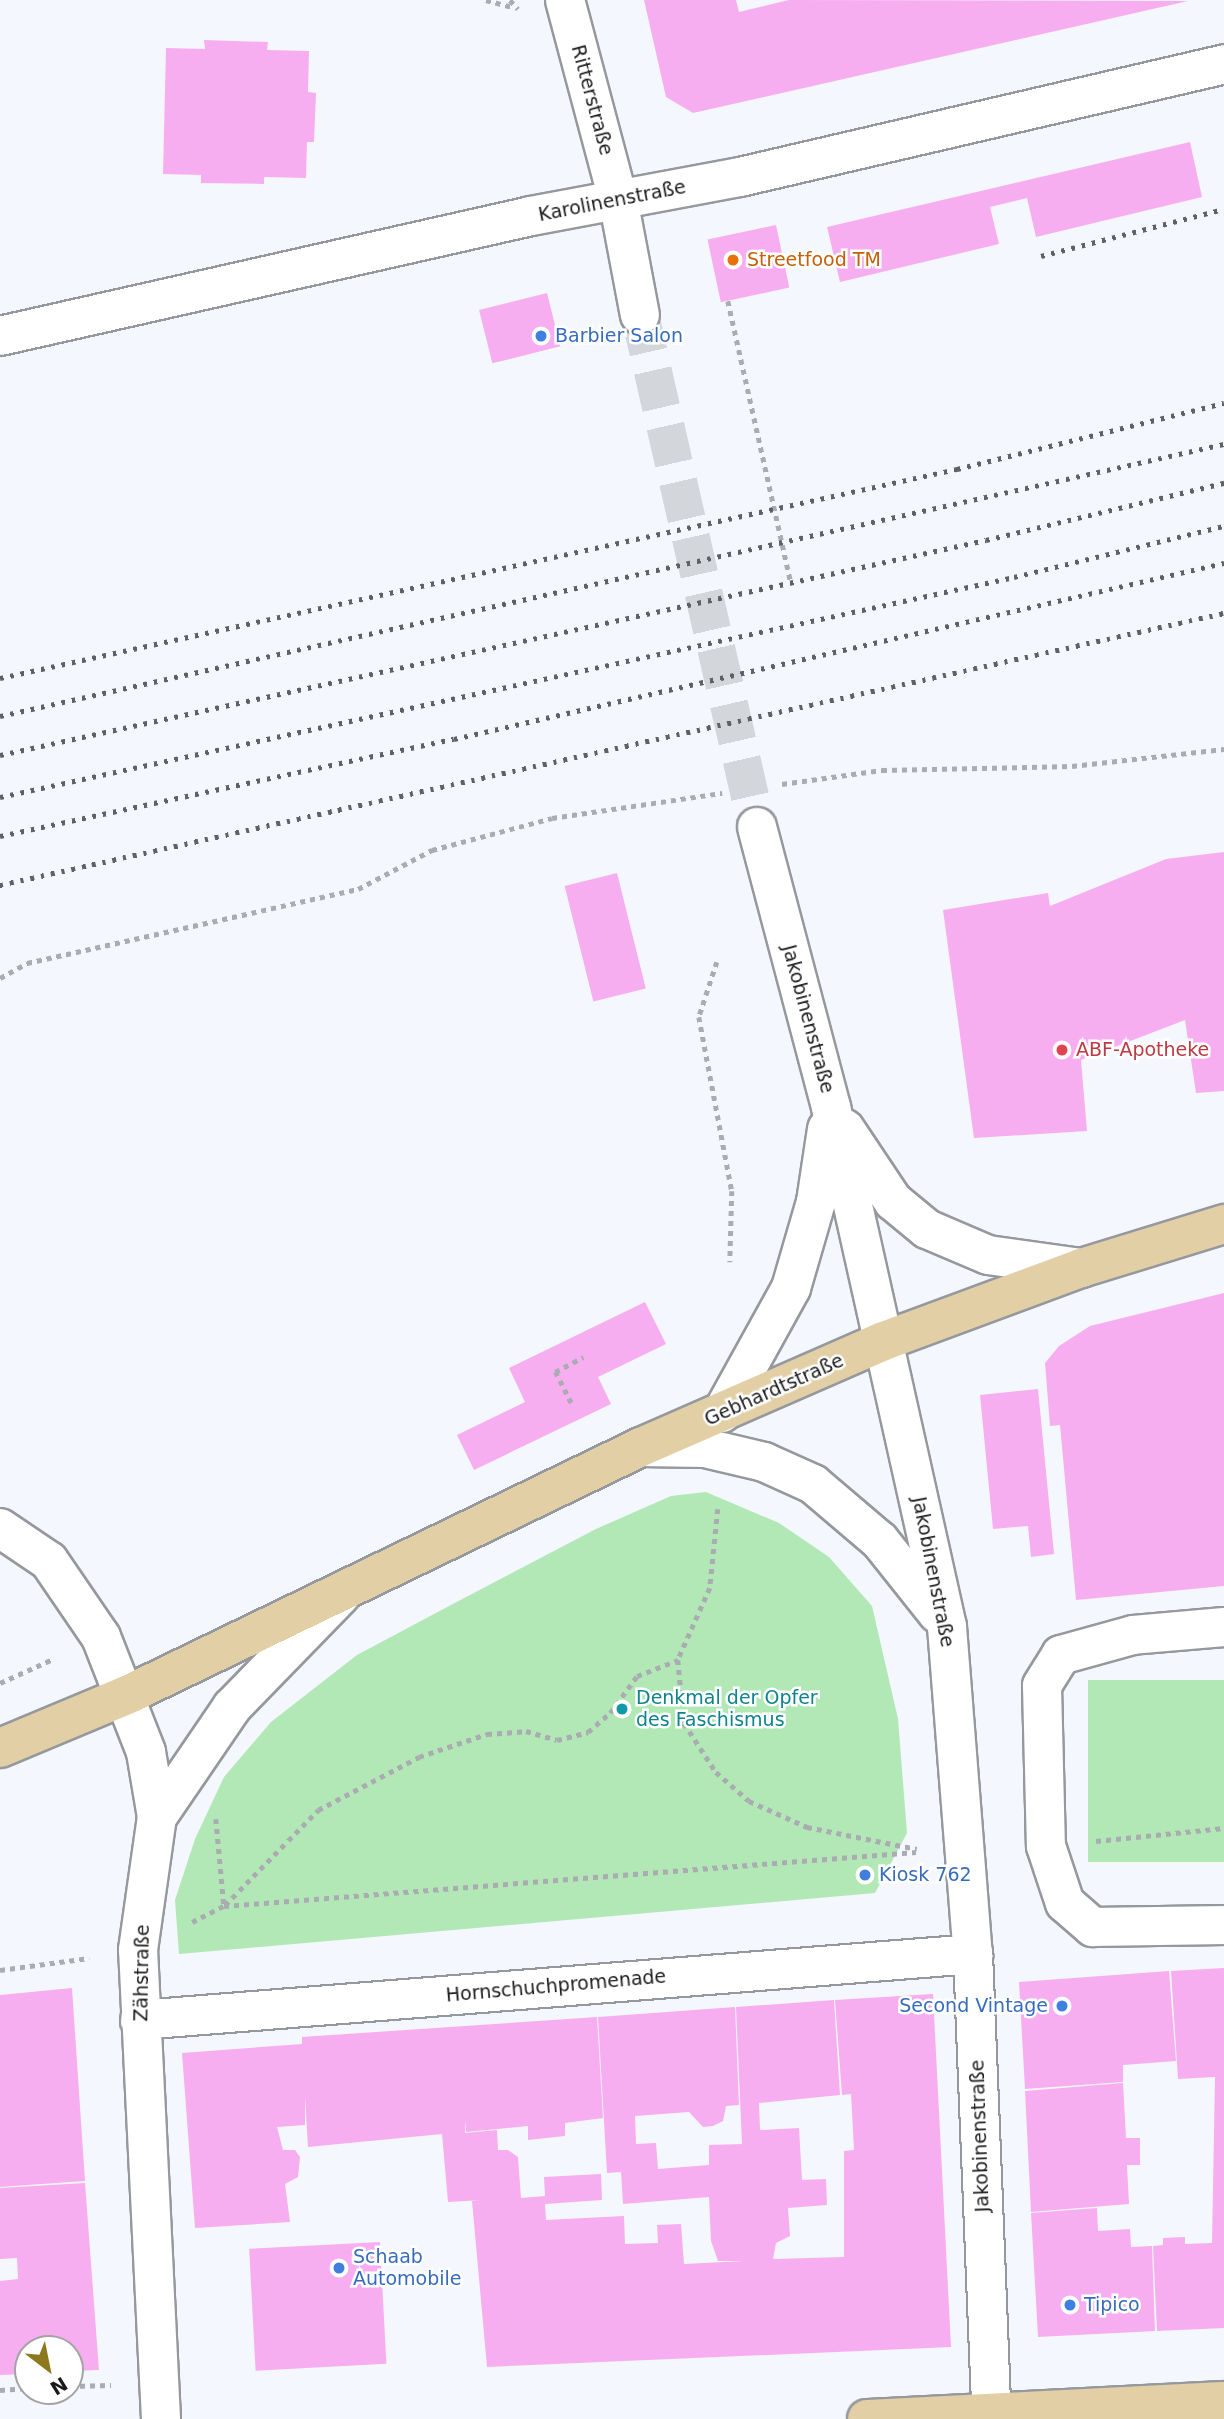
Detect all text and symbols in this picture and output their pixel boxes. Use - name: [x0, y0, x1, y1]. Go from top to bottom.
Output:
- street label: Ritterstraße: [566, 42, 618, 158]
- street label: Karolinenstraße: [536, 176, 688, 226]
- place label: Streetfood TM: [747, 249, 881, 271]
- marker: Streetfood TM: [725, 252, 741, 268]
- place label: Barbier Salon: [555, 325, 683, 347]
- marker: Barbier Salon: [533, 328, 549, 344]
- street label: Jakobinenstraße: [777, 942, 839, 1096]
- place label: ABF-Apotheke: [1076, 1039, 1209, 1061]
- marker: ABF-Apotheke: [1054, 1042, 1070, 1058]
- street label: Gebhardtstraße: [701, 1349, 847, 1431]
- street label: Jakobinenstraße: [907, 1495, 959, 1649]
- place label: Denkmal der Opfer des Faschismus: [636, 1687, 818, 1731]
- marker: Denkmal der Opfer des Faschismus: [614, 1701, 630, 1717]
- place label: Kiosk 762: [879, 1864, 972, 1886]
- marker: Kiosk 762: [857, 1867, 873, 1883]
- street label: Zähstraße: [130, 1924, 154, 2022]
- street label: Hornschuchpromenade: [445, 1965, 667, 2007]
- place label: Second Vintage: [899, 1995, 1048, 2017]
- marker: Second Vintage: [1054, 1998, 1070, 2014]
- street label: Jakobinenstraße: [966, 2059, 994, 2213]
- place label: Schaab Automobile: [353, 2246, 462, 2290]
- marker: Schaab Automobile: [331, 2260, 347, 2276]
- place label: Tipico: [1084, 2294, 1140, 2316]
- marker: Tipico: [1062, 2297, 1078, 2313]
- north arrow: [14, 2335, 84, 2405]
- text: N: [46, 2373, 72, 2400]

